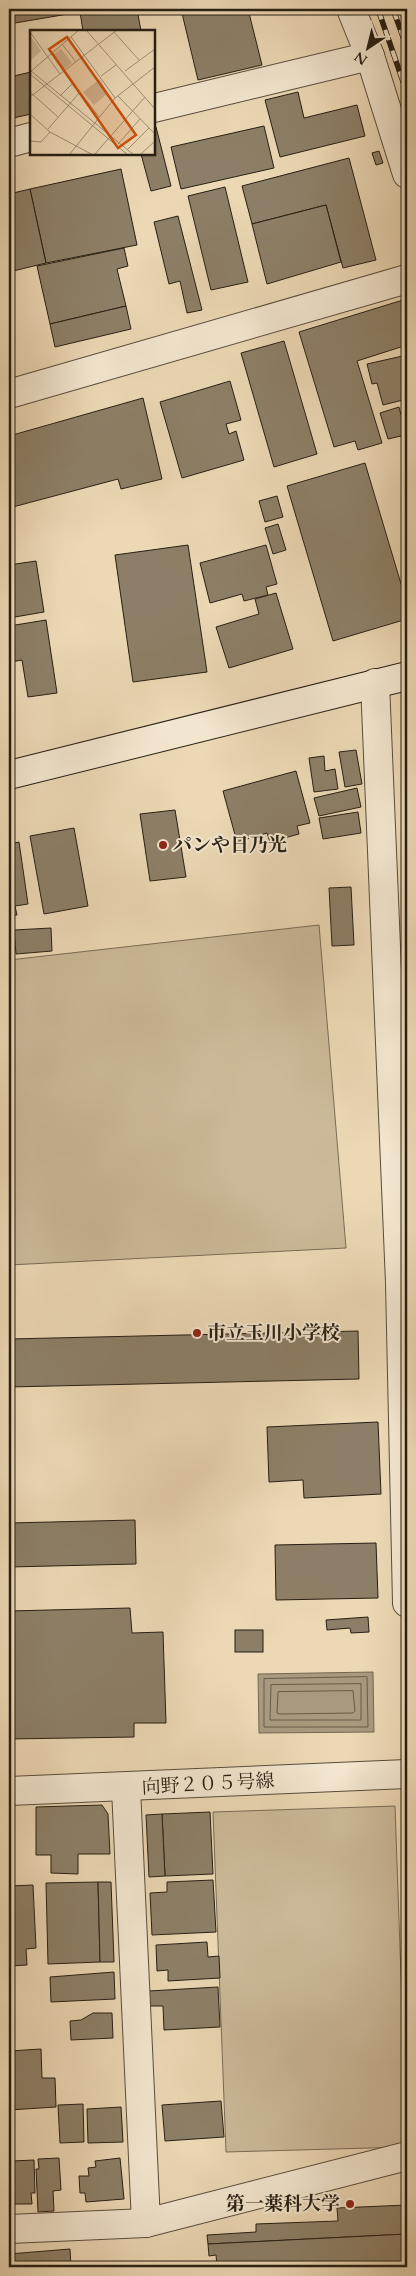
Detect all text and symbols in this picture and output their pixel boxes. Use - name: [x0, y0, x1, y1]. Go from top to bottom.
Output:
- north arrow: [344, 22, 394, 72]
- inset map: [30, 30, 155, 155]
- text: N: [350, 47, 371, 70]
- place label: パンや日乃光: [173, 832, 287, 858]
- marker: パンや日乃光: [157, 839, 169, 851]
- place label: 市立玉川小学校: [207, 1320, 340, 1346]
- marker: 市立玉川小学校: [191, 1327, 203, 1339]
- street label: 向野２０５号線: [141, 1768, 275, 1800]
- place label: 第一薬科大学: [226, 2191, 340, 2217]
- marker: 第一薬科大学: [344, 2198, 356, 2210]

